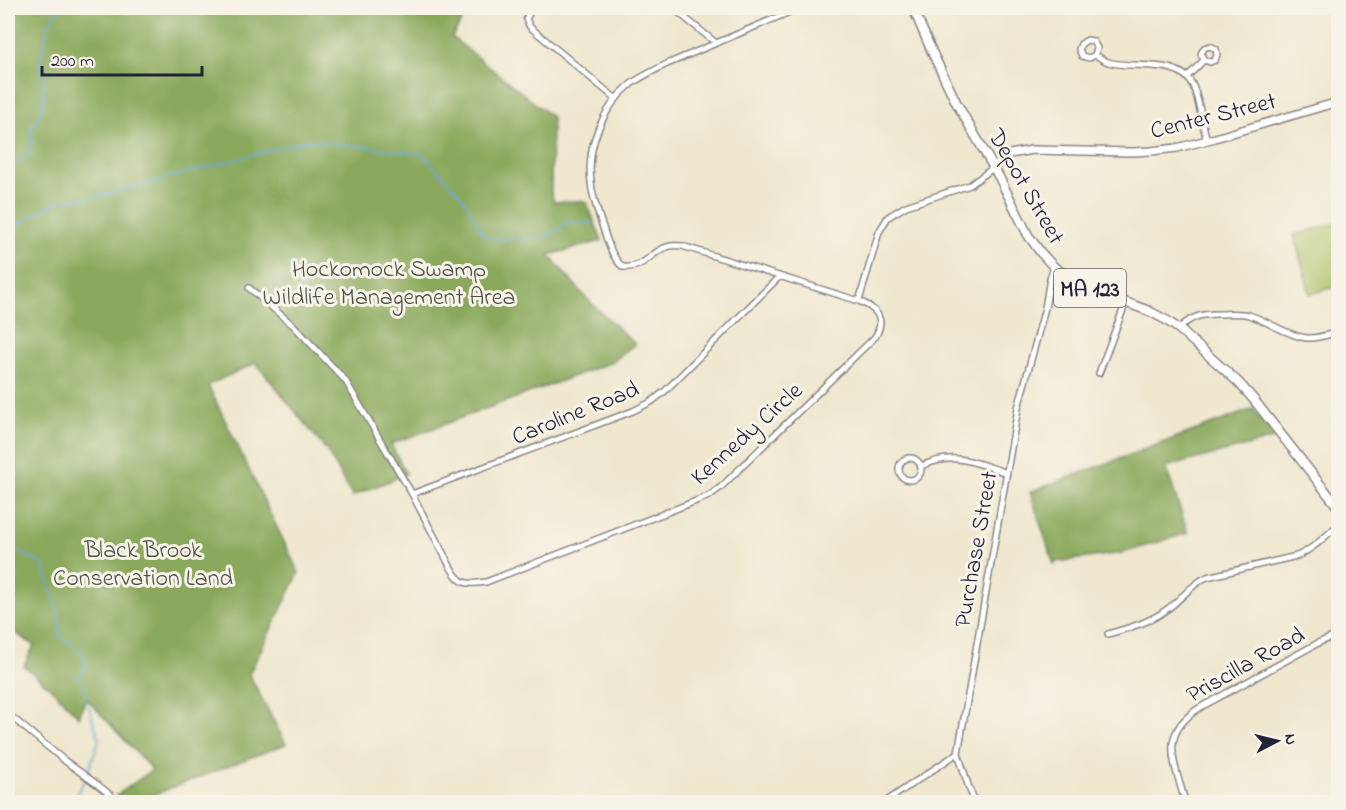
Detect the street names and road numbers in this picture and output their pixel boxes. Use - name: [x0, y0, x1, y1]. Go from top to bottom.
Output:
- street label: Center Street: [1147, 85, 1280, 150]
- street label: Depot Street: [977, 122, 1072, 252]
- road number: MA 123: [1054, 269, 1126, 307]
- street label: Caroline Road: [507, 373, 645, 456]
- street label: Kennedy Circle: [684, 375, 812, 495]
- street label: Purchase Street: [947, 469, 1008, 630]
- street label: Priscilla Road: [1181, 619, 1312, 713]

